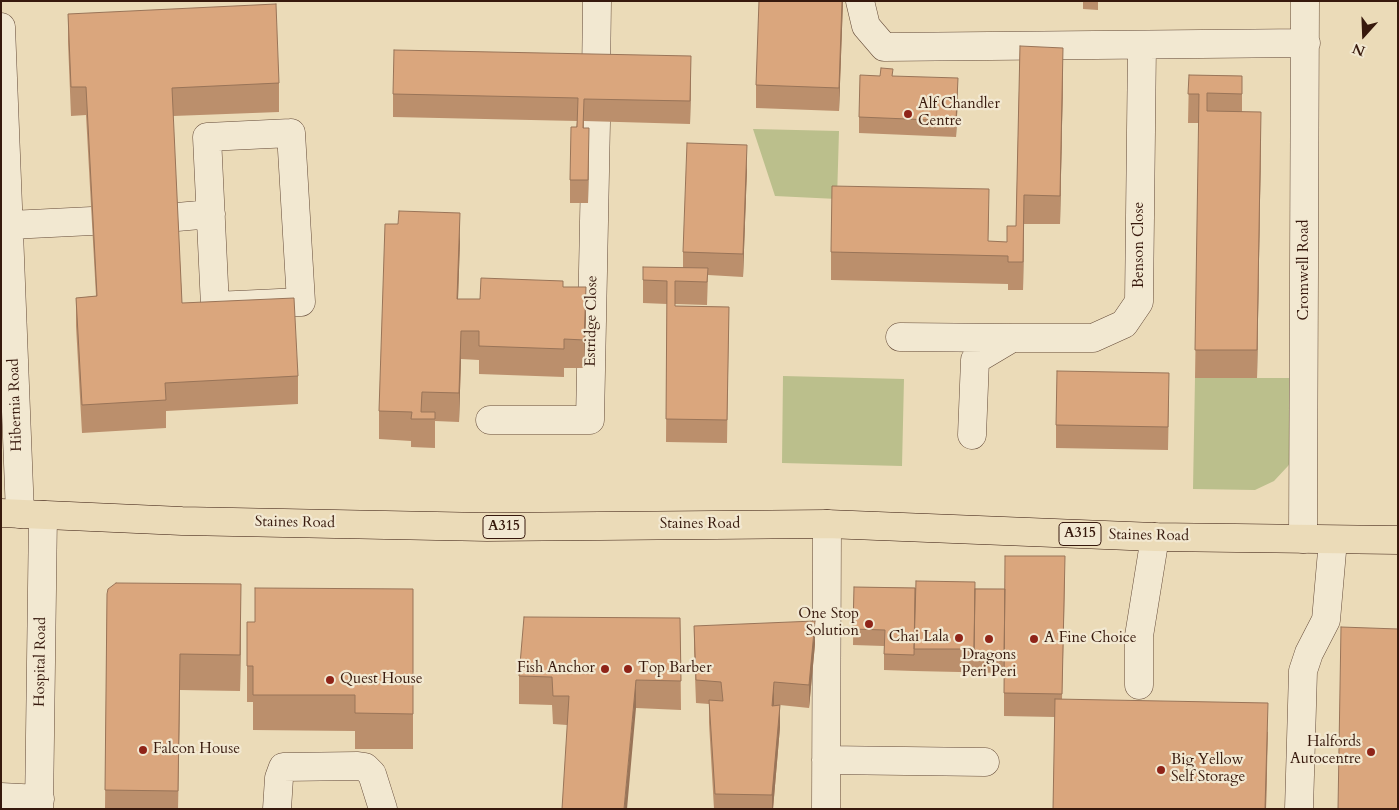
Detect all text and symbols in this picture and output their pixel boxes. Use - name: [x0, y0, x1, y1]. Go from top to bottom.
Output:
- north arrow: [1339, 10, 1389, 60]
- text: N: [1350, 39, 1368, 61]
- place label: Alf Chandler Centre: [918, 96, 1000, 131]
- marker: Alf Chandler Centre: [902, 108, 914, 120]
- street label: Benson Close: [1131, 202, 1149, 288]
- street label: Cromwell Road: [1296, 219, 1314, 321]
- street label: Estridge Close: [582, 275, 602, 367]
- street label: Hibernia Road: [5, 358, 27, 452]
- street label: Staines Road: [255, 513, 335, 533]
- road number: A315: [483, 516, 525, 538]
- street label: Staines Road: [660, 516, 740, 534]
- road number: A315: [1059, 522, 1101, 546]
- street label: Staines Road: [1109, 526, 1189, 546]
- place label: One Stop Solution: [798, 606, 859, 641]
- street label: Hospital Road: [31, 617, 51, 707]
- marker: One Stop Solution: [863, 618, 875, 630]
- place label: Chai Lala: [889, 629, 949, 647]
- place label: A Fine Choice: [1044, 630, 1137, 648]
- marker: Chai Lala: [953, 632, 965, 644]
- marker: Dragons Peri Peri: [983, 633, 995, 645]
- marker: A Fine Choice: [1028, 633, 1040, 645]
- place label: Dragons Peri Peri: [962, 647, 1016, 682]
- place label: Fish Anchor: [517, 660, 595, 678]
- place label: Top Barber: [638, 660, 712, 678]
- marker: Fish Anchor: [599, 663, 611, 675]
- marker: Top Barber: [622, 663, 634, 675]
- place label: Quest House: [340, 671, 422, 689]
- marker: Quest House: [324, 674, 336, 686]
- place label: Halfords Autocentre: [1290, 734, 1361, 769]
- place label: Falcon House: [153, 741, 240, 759]
- marker: Falcon House: [137, 744, 149, 756]
- marker: Halfords Autocentre: [1365, 746, 1377, 758]
- place label: Big Yellow Self Storage: [1171, 752, 1245, 787]
- marker: Big Yellow Self Storage: [1155, 764, 1167, 776]

